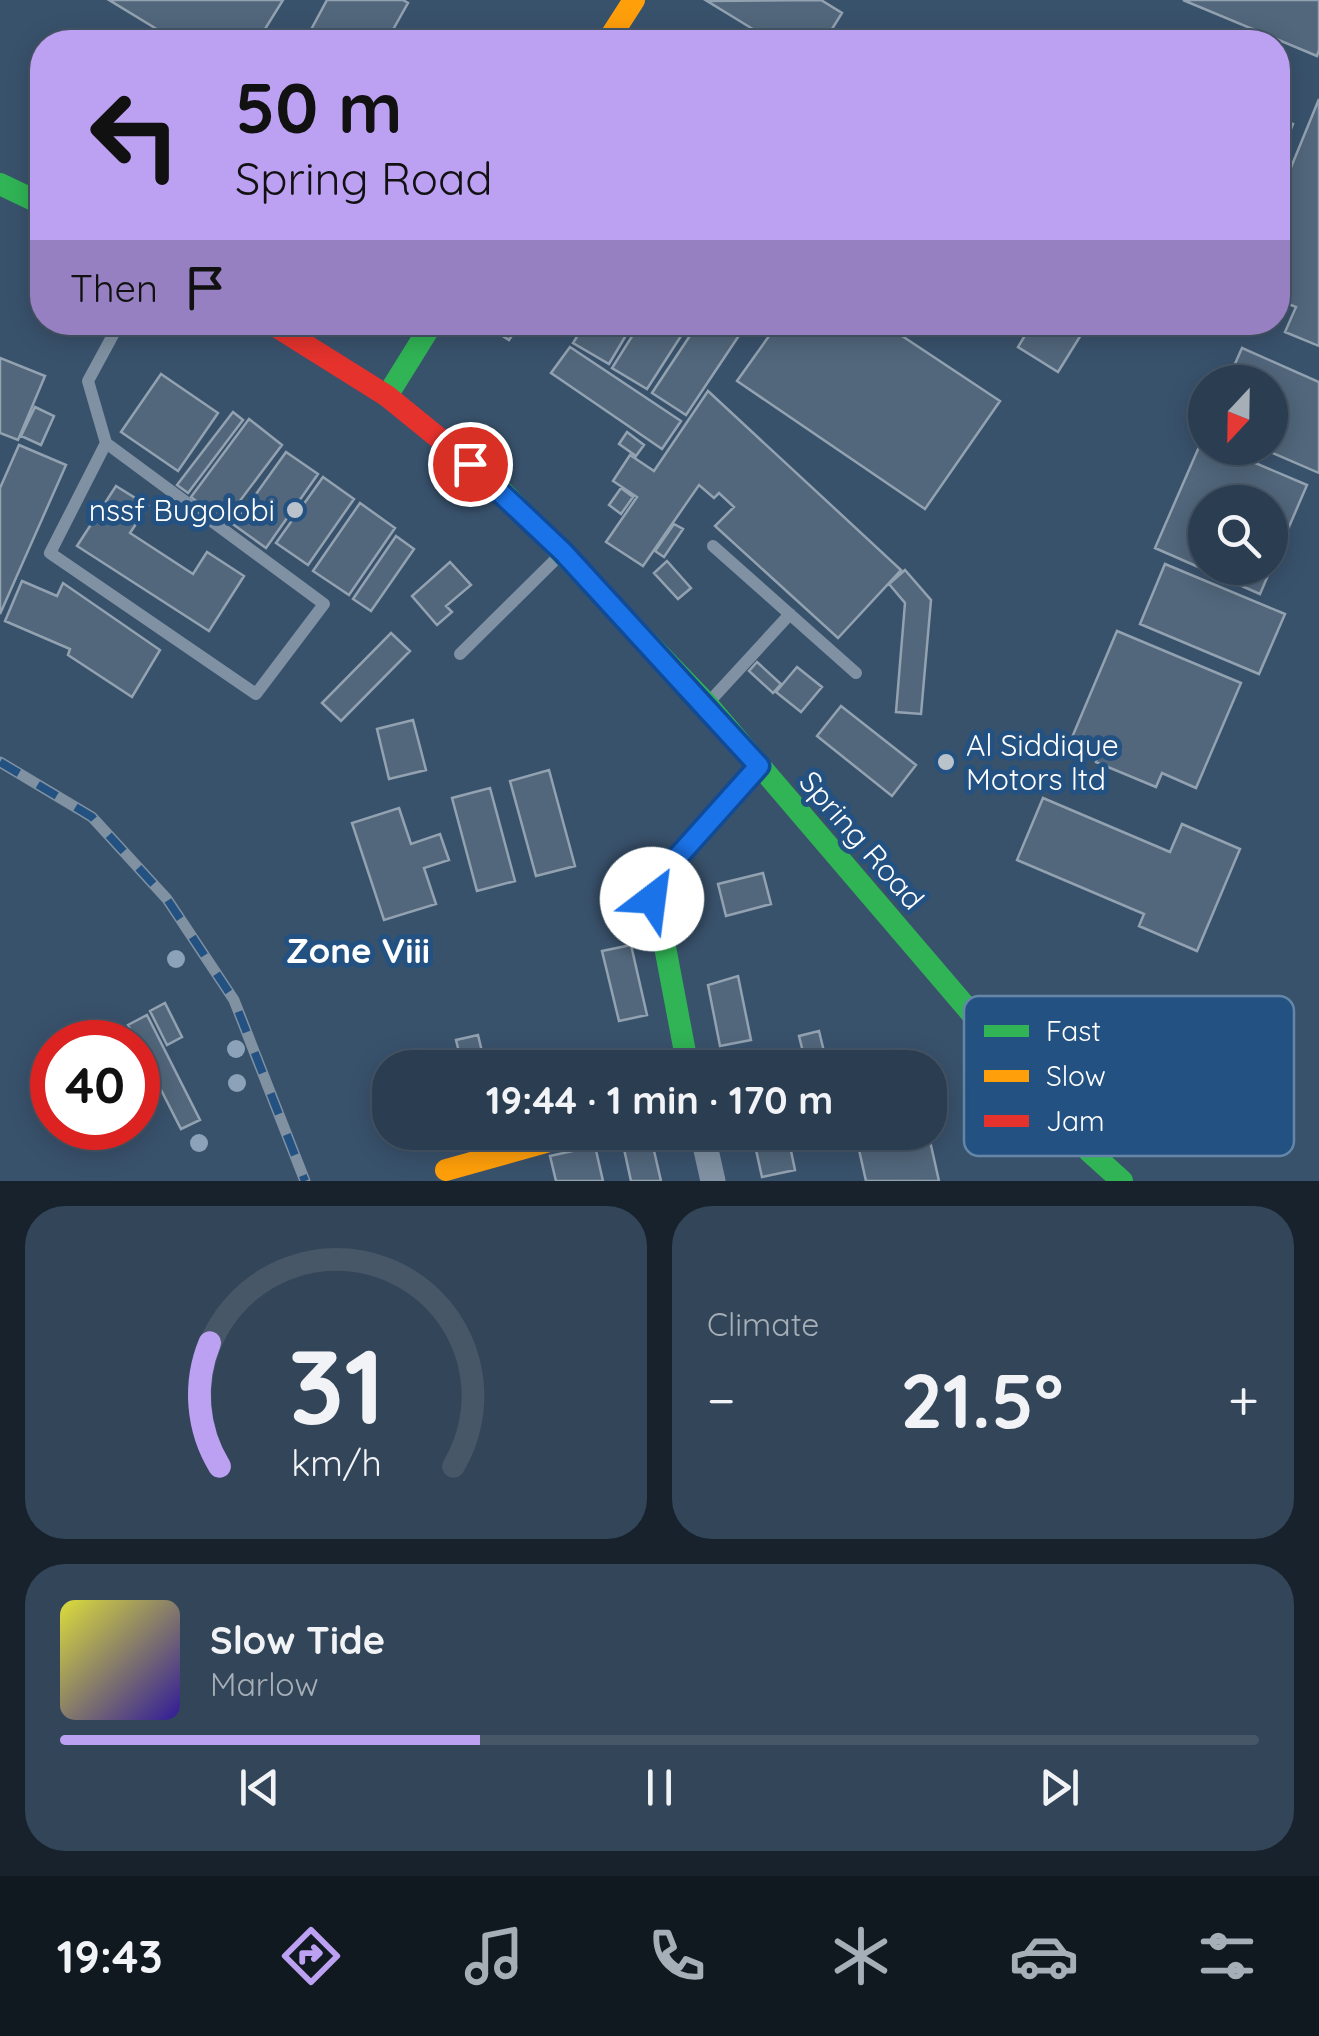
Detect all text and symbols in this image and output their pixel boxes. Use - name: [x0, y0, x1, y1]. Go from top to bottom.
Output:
- text: 50 m: [235, 63, 402, 151]
- icon: left: [70, 70, 200, 200]
- text: Spring Road: [235, 150, 493, 206]
- icon: arrive: [178, 260, 233, 315]
- text: Then: [70, 264, 158, 312]
- north arrow: [1188, 365, 1288, 465]
- map controls: [1188, 365, 1288, 585]
- pin: [428, 422, 513, 507]
- icon: arrive: [443, 437, 498, 492]
- button: search: [1188, 485, 1288, 585]
- place label: nssf Bugolobi: [89, 491, 275, 529]
- marker: nssf Bugolobi: [284, 499, 306, 521]
- place label: Al Siddique Motors ltd: [966, 726, 1119, 798]
- marker: Al Siddique Motors ltd: [935, 751, 957, 773]
- street label: Spring Road: [791, 763, 933, 917]
- position arrow: [600, 847, 704, 951]
- district label: Zone Viii: [286, 928, 430, 972]
- legend: [964, 996, 1294, 1156]
- text: Fast: [1046, 1013, 1101, 1048]
- speed limit sign: 40: [30, 1020, 160, 1150]
- text: Slow: [1046, 1058, 1106, 1093]
- text: 19:44 · 1 min · 170 m: [486, 1076, 833, 1124]
- text: Jam: [1046, 1103, 1105, 1138]
- text: Climate: [707, 1304, 819, 1344]
- text: 31: [288, 1320, 384, 1450]
- text: 21.5°: [900, 1353, 1063, 1447]
- text: −: [707, 1365, 736, 1434]
- text: +: [1228, 1365, 1259, 1434]
- text: km/h: [291, 1440, 381, 1485]
- text: Slow Tide: [210, 1616, 385, 1664]
- text: Marlow: [210, 1664, 319, 1704]
- icon: previous: [232, 1760, 287, 1815]
- icon: pause: [632, 1760, 687, 1815]
- icon: next: [1032, 1760, 1087, 1815]
- icon: directions: [276, 1921, 346, 1991]
- icon: music: [459, 1921, 529, 1991]
- icon: phone: [642, 1921, 712, 1991]
- icon: climate: [826, 1921, 896, 1991]
- icon: car: [1009, 1921, 1079, 1991]
- icon: filters: [1192, 1921, 1262, 1991]
- text: 19:43: [57, 1928, 163, 1984]

